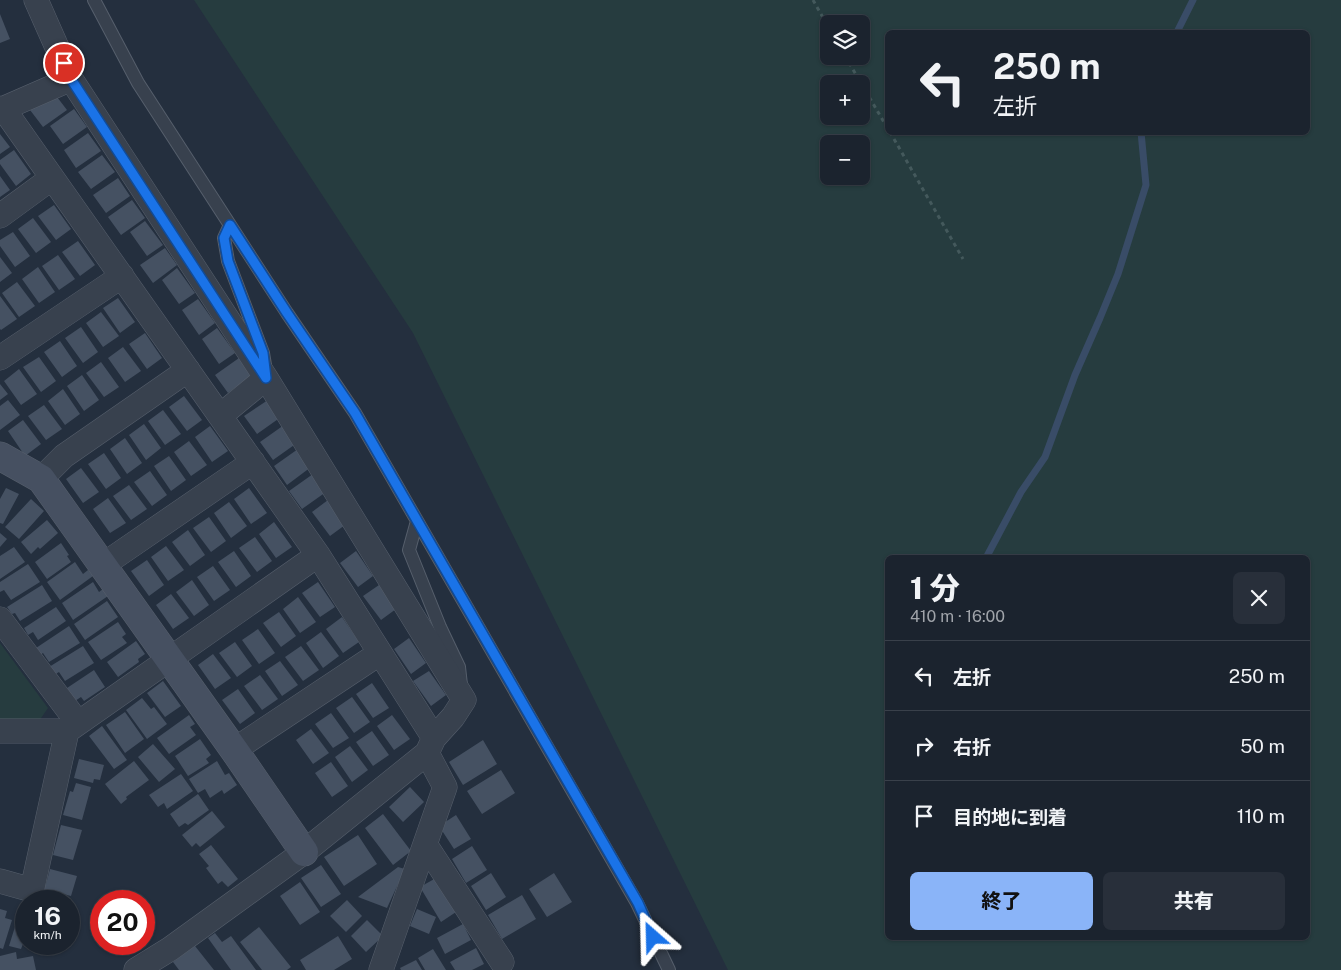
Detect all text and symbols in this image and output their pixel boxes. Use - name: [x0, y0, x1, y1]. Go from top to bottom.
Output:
- map controls: [820, 15, 870, 185]
- button: layers: [820, 15, 870, 65]
- pin: [43, 42, 85, 84]
- text: 250 m: [993, 46, 1101, 87]
- icon: arrive: [50, 49, 78, 77]
- icon: left: [910, 50, 975, 115]
- button: +: [820, 75, 870, 125]
- text: 左折: [993, 93, 1037, 119]
- button: −: [820, 135, 870, 185]
- text: 1 分: [910, 570, 960, 606]
- button: close: [1233, 572, 1285, 624]
- text: 410 m · 16:00: [910, 607, 1005, 626]
- icon: left: [910, 662, 938, 690]
- text: 250 m: [1229, 665, 1285, 687]
- text: 左折: [953, 666, 991, 688]
- icon: right: [910, 732, 938, 760]
- text: 50 m: [1240, 735, 1285, 757]
- text: 右折: [953, 736, 991, 758]
- icon: arrive: [910, 802, 938, 830]
- text: 110 m: [1237, 805, 1285, 827]
- text: 目的地に到着: [953, 806, 1067, 828]
- button: 終了: [910, 872, 1093, 930]
- button: 共有: [1103, 872, 1285, 930]
- speed limit sign: 20: [90, 890, 155, 955]
- text: 16: [34, 901, 61, 931]
- position arrow: [626, 910, 678, 962]
- text: km/h: [33, 928, 62, 942]

